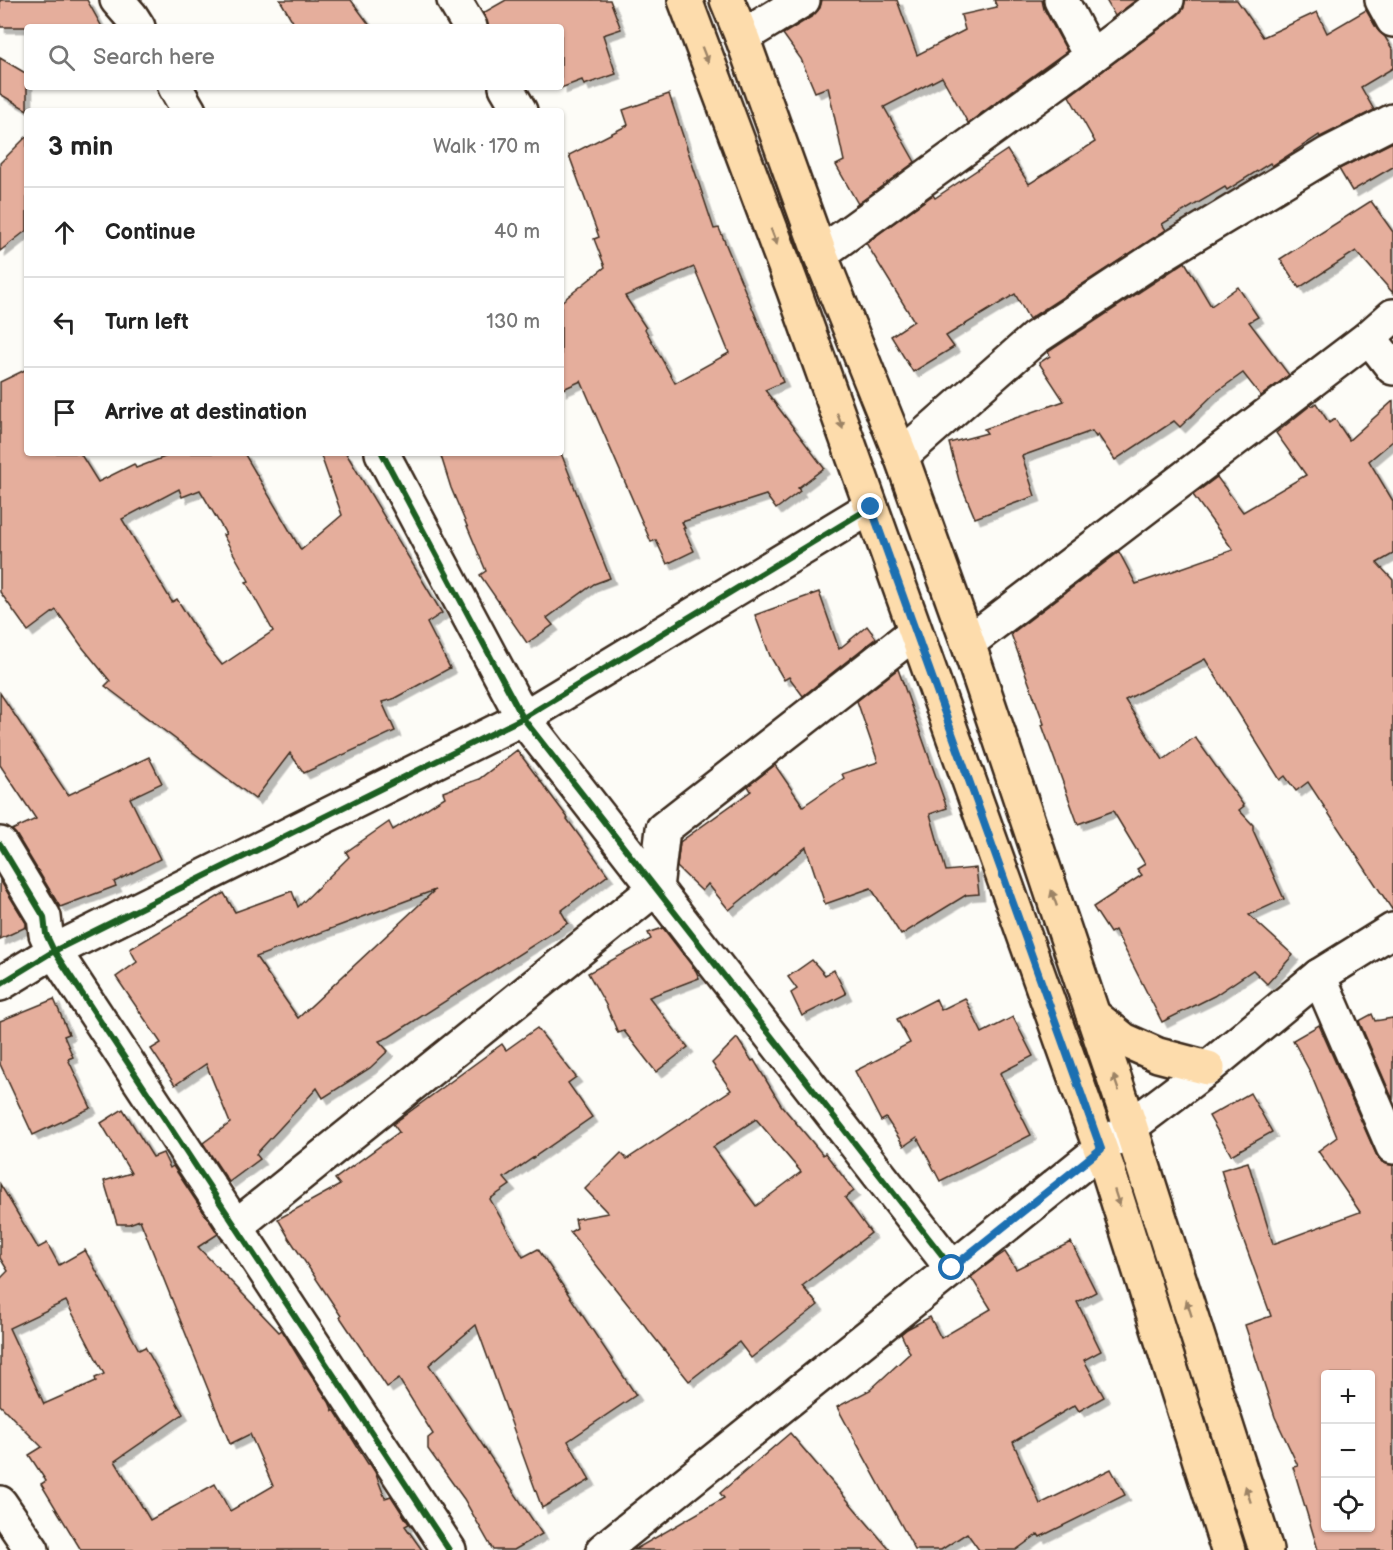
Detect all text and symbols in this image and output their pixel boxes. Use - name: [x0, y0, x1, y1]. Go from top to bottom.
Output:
- search box: [24, 24, 564, 90]
- icon: search: [45, 41, 78, 74]
- text: Search here: [93, 44, 215, 71]
- one-way arrow: [701, 46, 711, 64]
- text: 3 min: [48, 132, 113, 163]
- text: Walk · 170 m: [433, 135, 540, 159]
- icon: ahead: [48, 216, 81, 249]
- text: Continue: [105, 219, 195, 246]
- text: 40 m: [494, 220, 540, 244]
- one-way arrow: [769, 229, 779, 247]
- icon: left: [48, 306, 81, 339]
- text: Turn left: [105, 309, 189, 336]
- text: 130 m: [486, 310, 540, 334]
- icon: arrive: [48, 396, 81, 429]
- text: Arrive at destination: [105, 399, 307, 426]
- one-way arrow: [836, 412, 846, 430]
- route end: [857, 493, 883, 519]
- one-way arrow: [1048, 889, 1058, 907]
- one-way arrow: [1111, 1074, 1120, 1092]
- one-way arrow: [1113, 1189, 1122, 1207]
- route start: [938, 1254, 964, 1280]
- one-way arrow: [1184, 1299, 1193, 1317]
- map controls: [1321, 1370, 1375, 1532]
- button: +: [1321, 1370, 1375, 1424]
- button: −: [1321, 1424, 1375, 1478]
- button: locate: [1321, 1478, 1375, 1532]
- one-way arrow: [1243, 1485, 1252, 1503]

